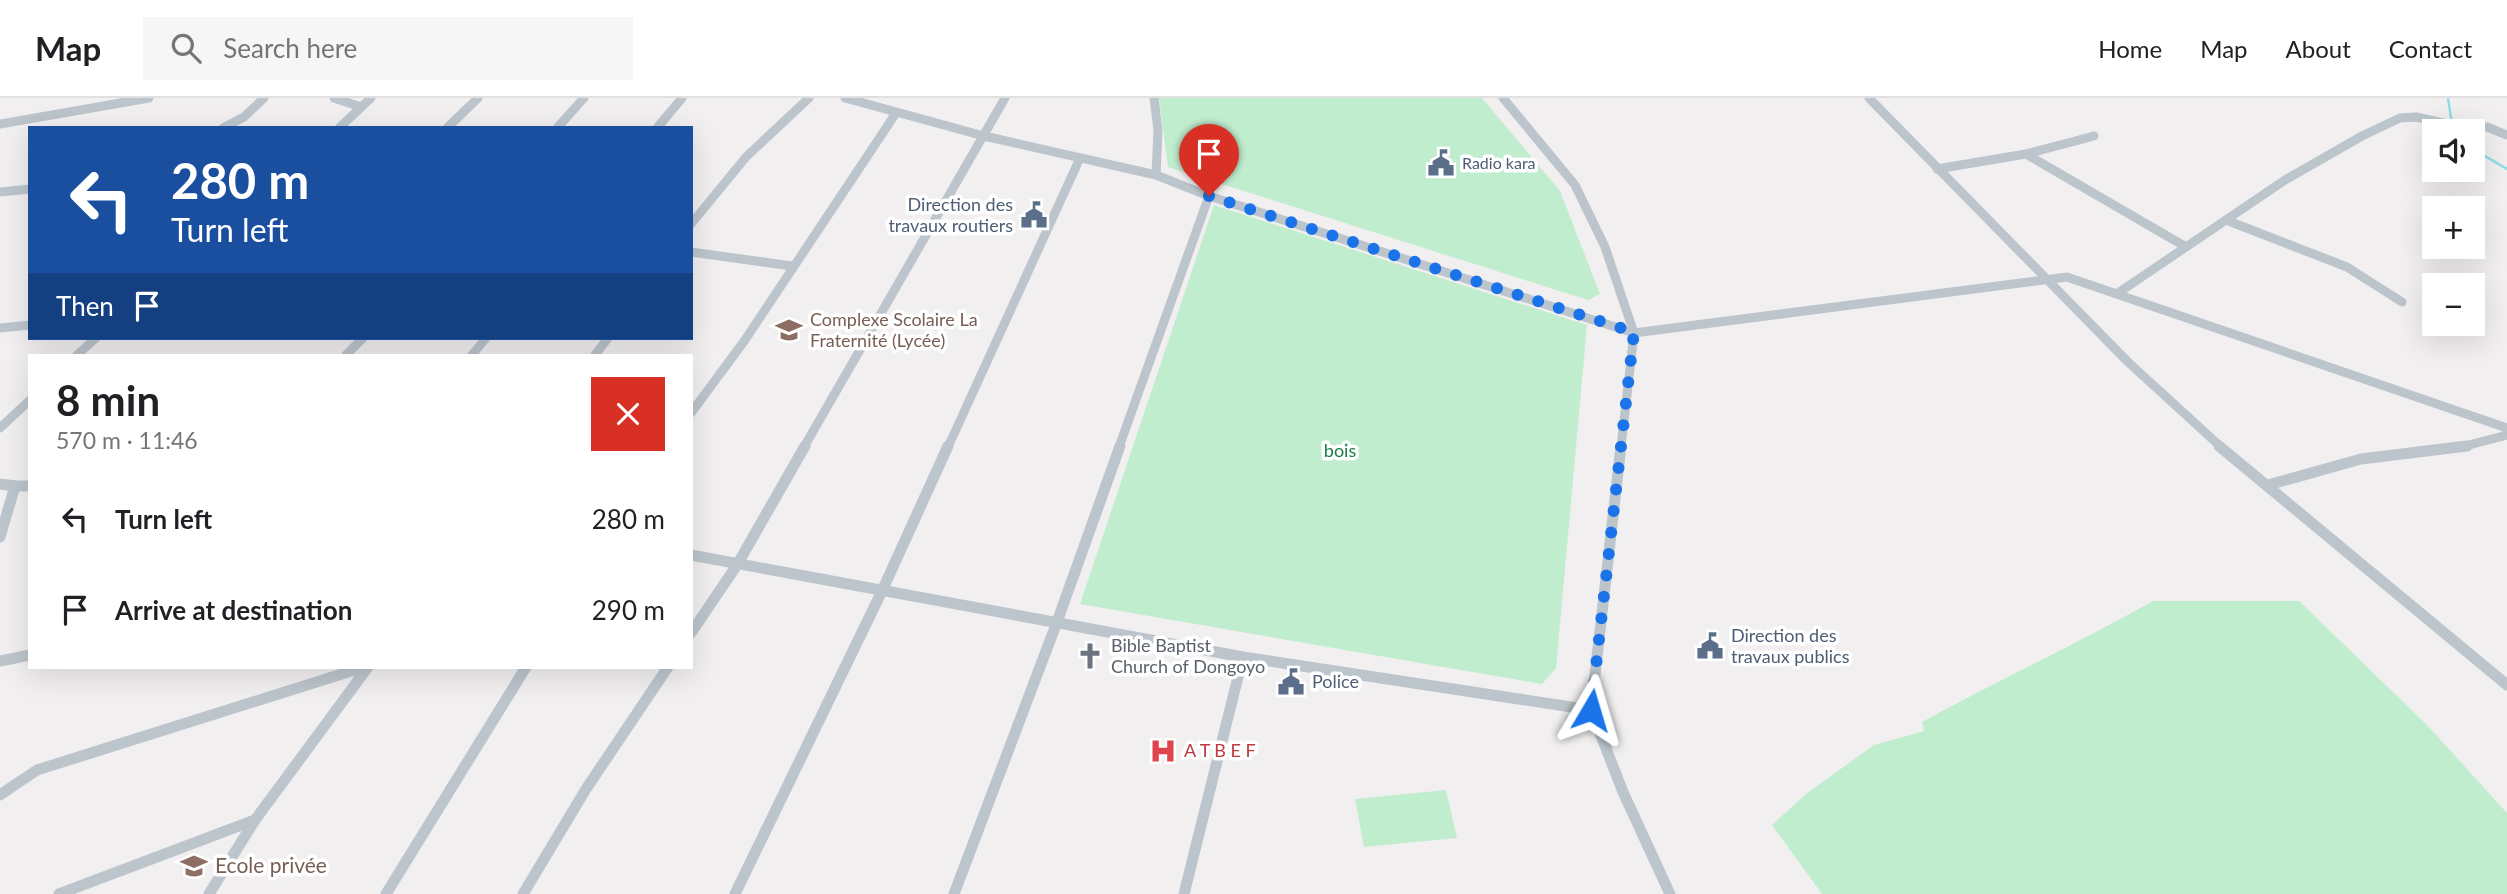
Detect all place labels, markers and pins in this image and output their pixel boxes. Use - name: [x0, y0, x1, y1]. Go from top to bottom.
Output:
- pin: [1179, 124, 1239, 196]
- public building icon: Radio kara: [1426, 148, 1456, 178]
- place label: Radio kara: [1462, 153, 1536, 172]
- place label: Direction des travaux routiers: [888, 193, 1013, 236]
- public building icon: Direction des travaux routiers: [1019, 200, 1049, 230]
- place label: Complexe Scolaire La Fraternité (Lycée): [810, 308, 978, 351]
- school or university icon: Complexe Scolaire La Fraternité (Lycée): [774, 315, 804, 345]
- place label: Direction des travaux publics: [1731, 624, 1850, 667]
- public building icon: Direction des travaux publics: [1695, 631, 1725, 661]
- place label: Bible Baptist Church of Dongoyo: [1111, 634, 1265, 677]
- church icon: Bible Baptist Church of Dongoyo: [1075, 641, 1105, 671]
- public building icon: Police: [1276, 667, 1306, 697]
- place label: Police: [1312, 670, 1359, 692]
- hospital icon: A T B E F: [1148, 736, 1178, 766]
- place label: A T B E F: [1184, 739, 1256, 761]
- school or university icon: Ecole privée: [179, 851, 209, 881]
- place label: Ecole privée: [215, 852, 327, 877]

